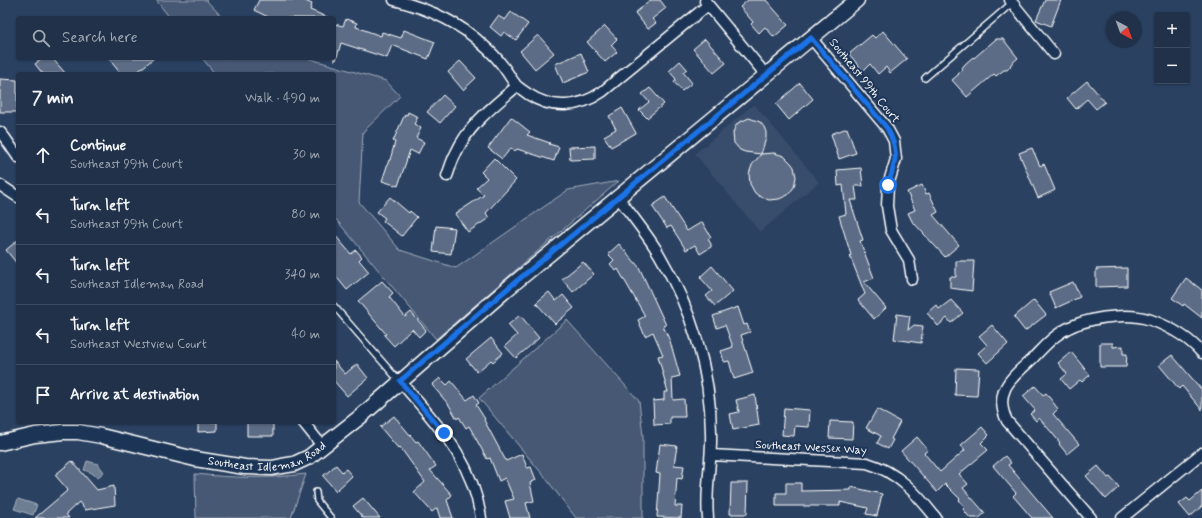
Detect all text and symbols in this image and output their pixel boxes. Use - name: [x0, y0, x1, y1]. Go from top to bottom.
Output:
- north arrow: [1106, 12, 1142, 48]
- map controls: [1154, 12, 1190, 84]
- button: +: [1154, 12, 1190, 48]
- search box: [16, 16, 336, 60]
- icon: search: [30, 27, 52, 49]
- text: Search here: [62, 28, 138, 48]
- street label: Southeast 99th Court: [825, 35, 903, 127]
- button: −: [1154, 48, 1190, 84]
- text: 7 min: [32, 87, 74, 109]
- text: Walk · 490 m: [245, 90, 320, 107]
- text: Continue: [70, 136, 126, 156]
- icon: ahead: [32, 144, 54, 166]
- text: 30 m: [293, 146, 320, 163]
- text: Southeast 99th Court: [70, 156, 183, 173]
- route start: [879, 176, 897, 194]
- text: Turn left: [70, 196, 130, 216]
- icon: left: [32, 204, 54, 226]
- text: 80 m: [291, 206, 320, 223]
- text: Southeast 99th Court: [70, 216, 183, 233]
- text: Turn left: [70, 256, 130, 276]
- icon: left: [32, 264, 54, 286]
- text: 340 m: [285, 266, 320, 283]
- text: Southeast Idleman Road: [70, 276, 204, 293]
- text: Turn left: [70, 316, 130, 336]
- icon: left: [32, 324, 54, 346]
- text: 40 m: [291, 326, 320, 343]
- text: Southeast Westview Court: [70, 336, 207, 353]
- icon: arrive: [32, 384, 54, 406]
- text: Arrive at destination: [70, 385, 199, 405]
- route end: [435, 424, 453, 442]
- street label: Southeast Wessex Way: [755, 437, 867, 459]
- street label: Southeast Idleman Road: [207, 438, 330, 476]

